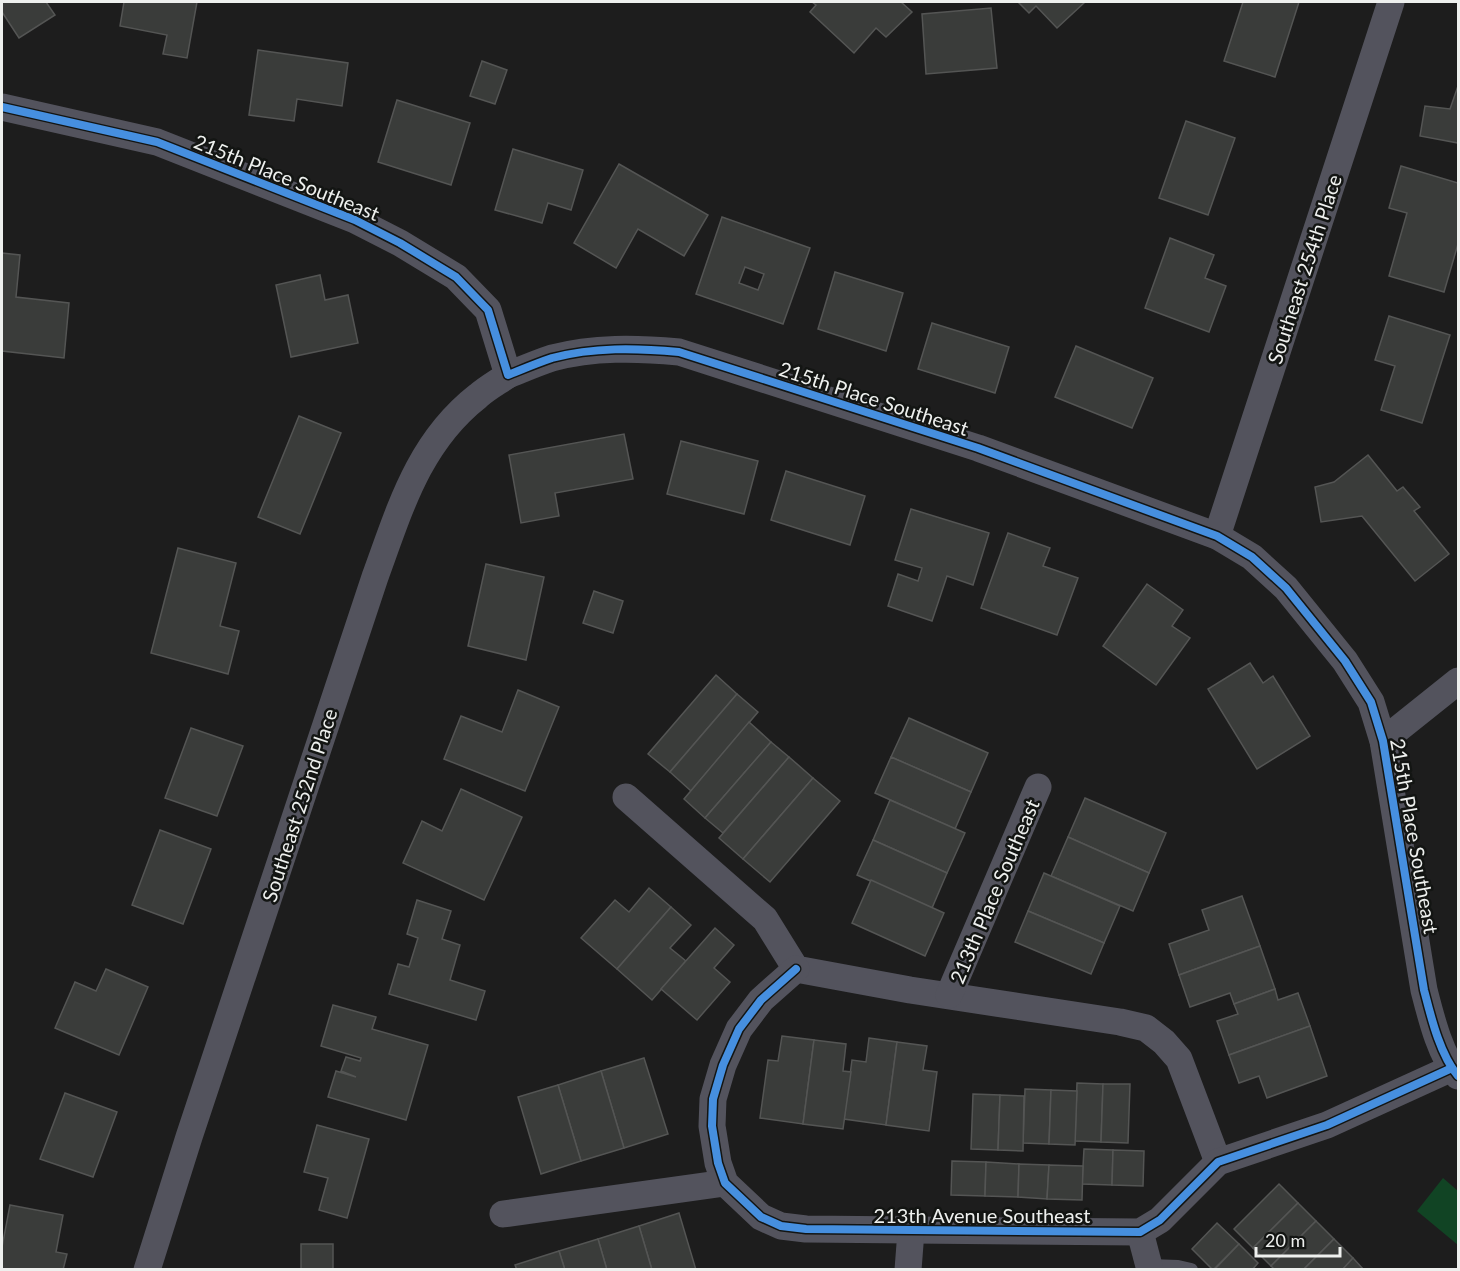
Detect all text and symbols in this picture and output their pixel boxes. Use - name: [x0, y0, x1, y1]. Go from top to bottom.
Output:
- street label: 215th Place Southeast: [191, 129, 383, 225]
- street label: Southeast 254th Place: [1262, 171, 1346, 367]
- street label: 215th Place Southeast: [776, 356, 972, 440]
- street label: Southeast 252nd Place: [256, 705, 342, 905]
- street label: 215th Place Southeast: [1386, 736, 1444, 936]
- street label: 213th Place Southeast: [944, 795, 1044, 987]
- street label: 213th Avenue Southeast: [874, 1203, 1090, 1227]
- scale bar: [1256, 1220, 1340, 1258]
- text: 20 m: [1265, 1229, 1305, 1251]

